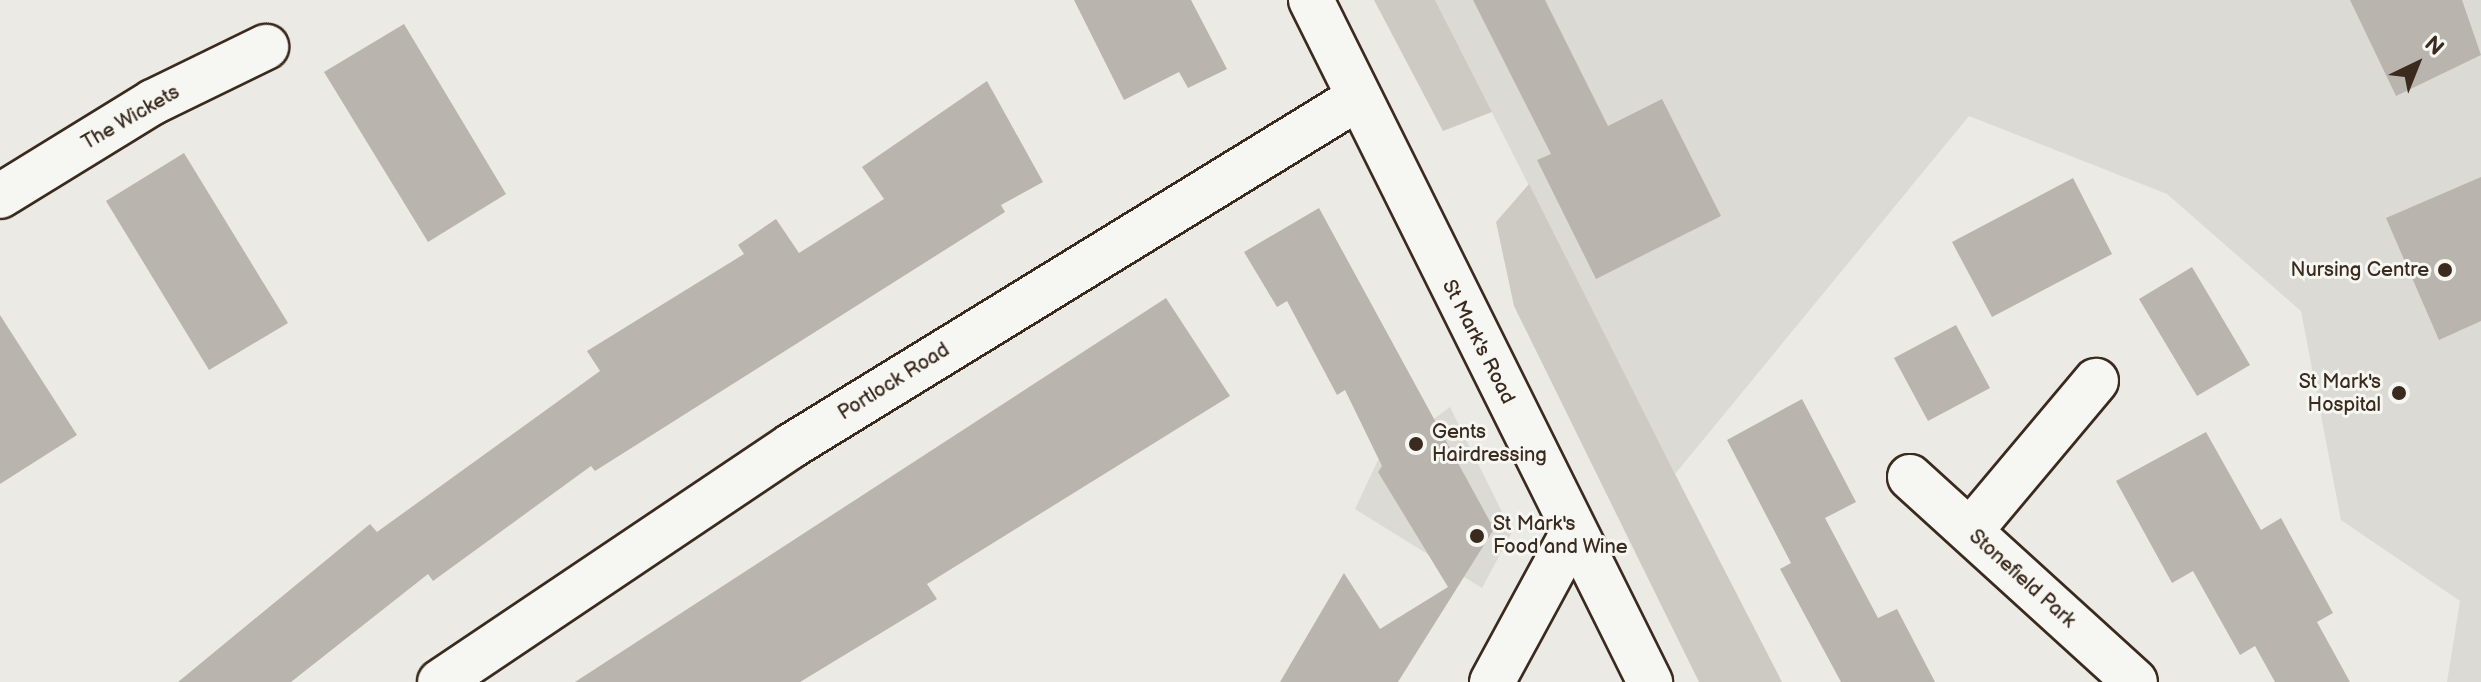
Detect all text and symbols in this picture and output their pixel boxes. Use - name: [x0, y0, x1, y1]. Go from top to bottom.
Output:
- north arrow: [2377, 24, 2457, 104]
- text: N: [2418, 31, 2449, 62]
- street label: The Wickets: [78, 80, 184, 156]
- place label: Nursing Centre: [2291, 258, 2429, 282]
- marker: Nursing Centre: [2436, 261, 2454, 279]
- street label: St Mark's Road: [1436, 276, 1520, 408]
- street label: Portlock Road: [834, 338, 954, 426]
- place label: St Mark's Hospital: [2299, 370, 2381, 417]
- marker: St Mark's Hospital: [2388, 382, 2410, 404]
- place label: Gents Hairdressing: [1432, 420, 1547, 467]
- marker: Gents Hairdressing: [1407, 435, 1425, 453]
- place label: St Mark's Food and Wine: [1493, 512, 1628, 559]
- street label: Stonefield Park: [1964, 525, 2080, 633]
- marker: St Mark's Food and Wine: [1468, 527, 1486, 545]

